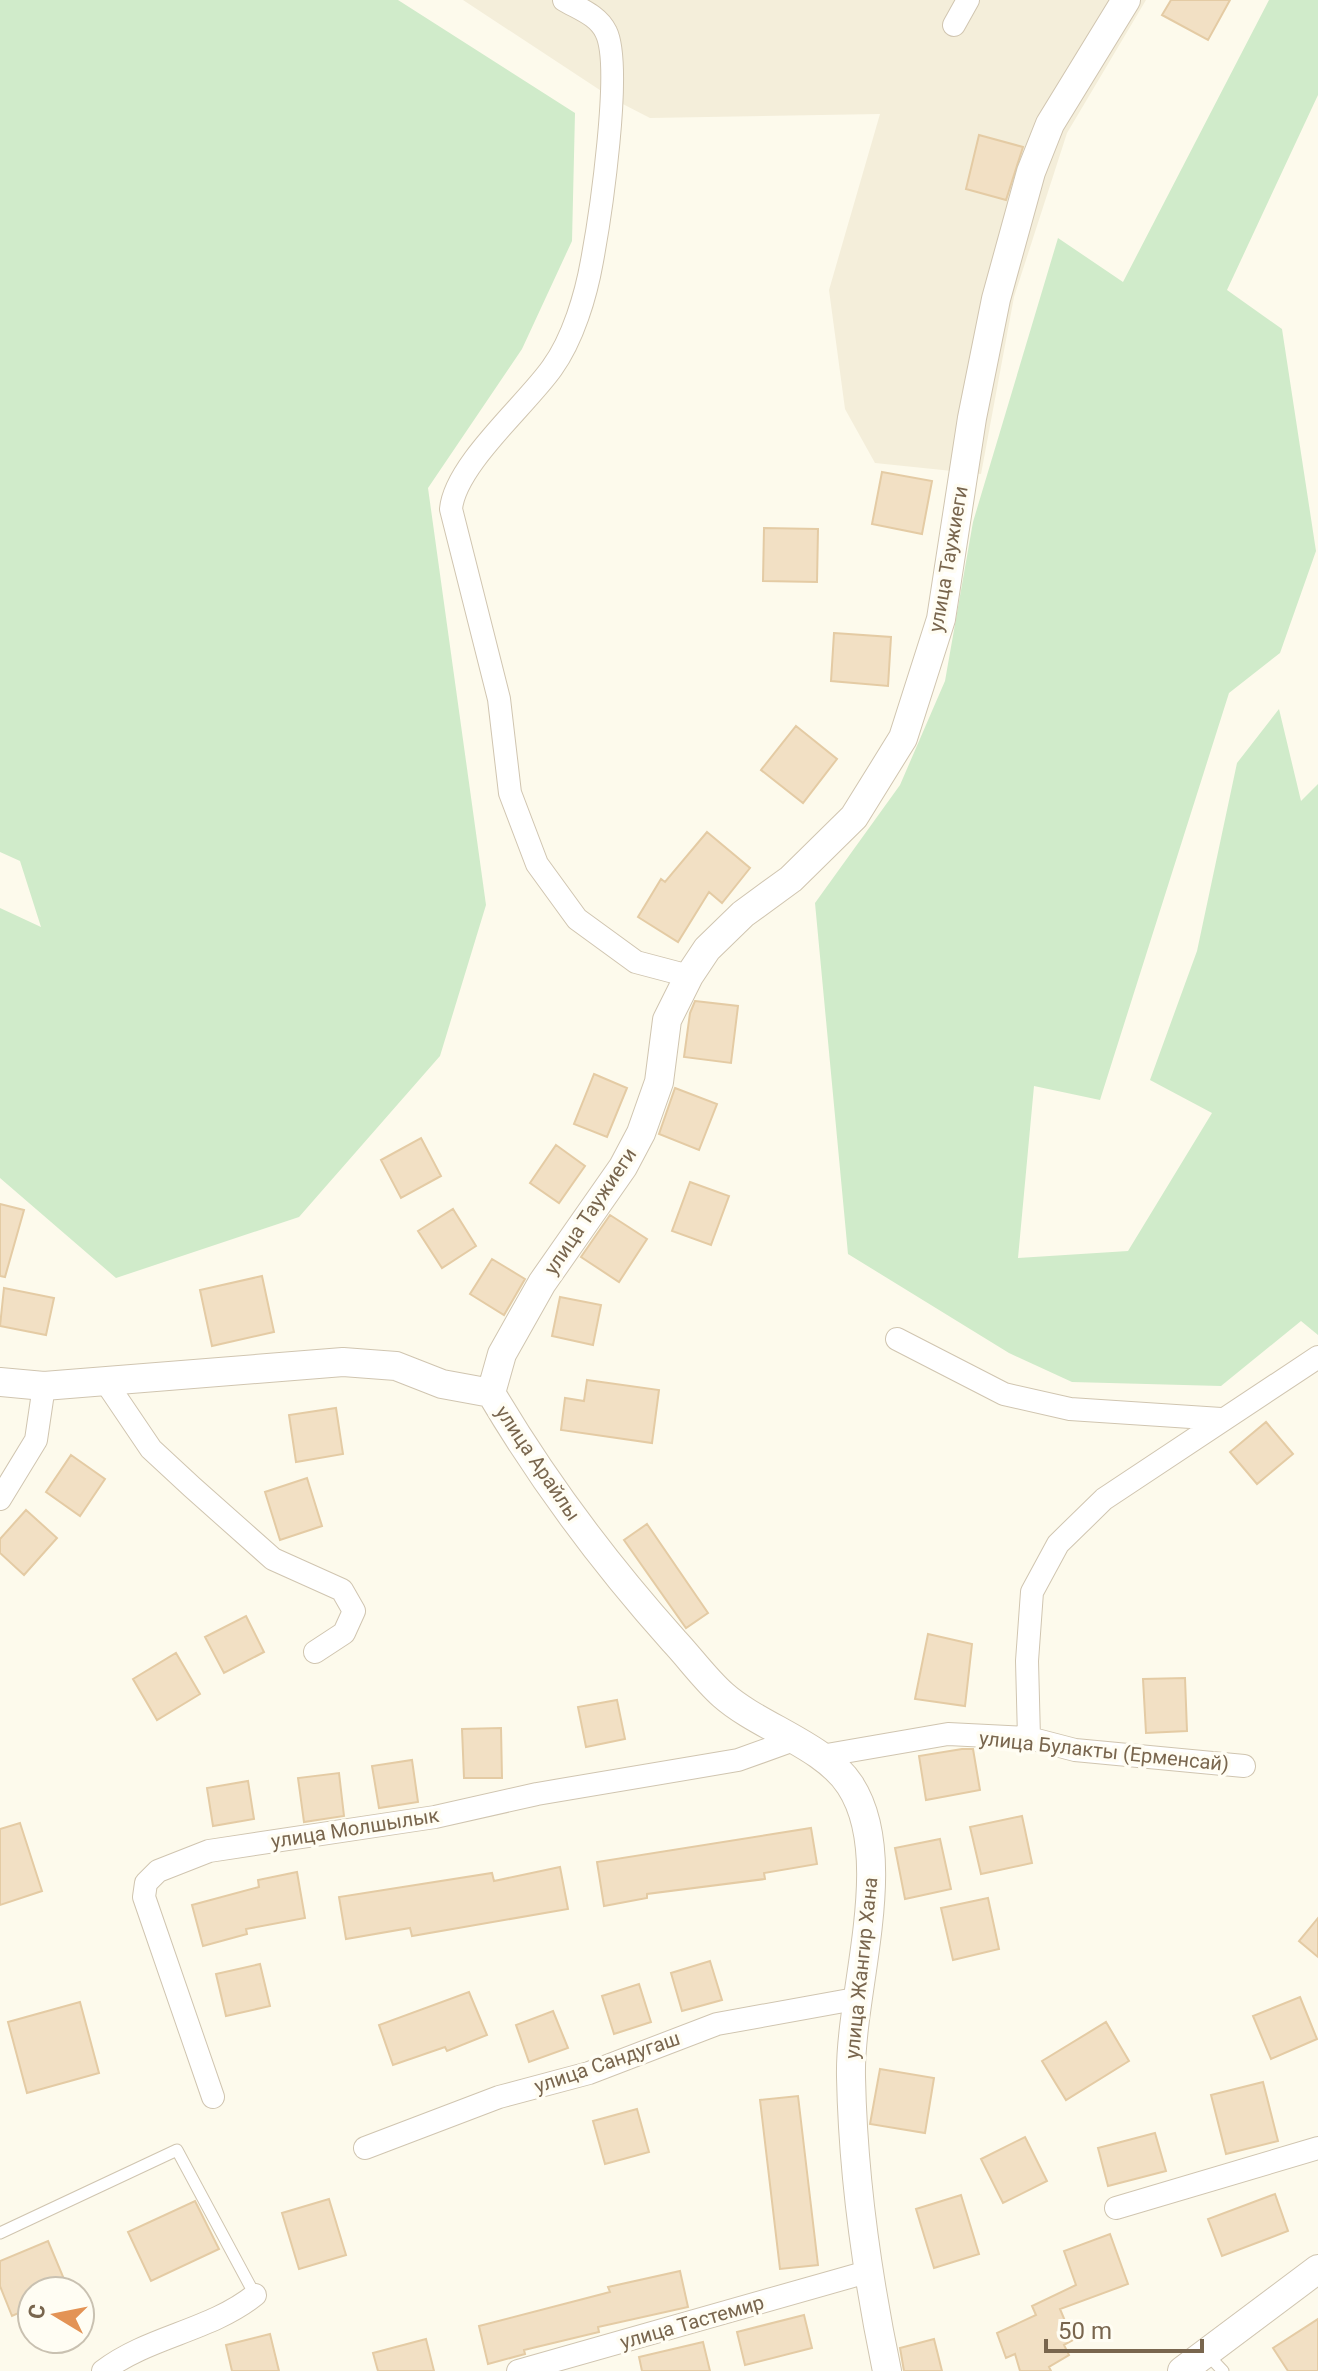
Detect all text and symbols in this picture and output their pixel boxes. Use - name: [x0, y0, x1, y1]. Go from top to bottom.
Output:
- street label: улица Таужиеги: [923, 484, 973, 634]
- street label: улица Таужиеги: [539, 1143, 641, 1279]
- street label: улица Арайлы: [491, 1401, 585, 1525]
- street label: улица Булакты (Ерменсай): [978, 1726, 1230, 1776]
- street label: улица Молшылык: [269, 1803, 441, 1853]
- street label: улица Жангир Хана: [840, 1876, 882, 2060]
- street label: улица Сандугаш: [531, 2026, 683, 2098]
- north arrow: [16, 2275, 96, 2355]
- street label: улица Тастемир: [617, 2290, 767, 2354]
- text: С: [23, 2302, 50, 2321]
- scale bar: [1046, 2303, 1202, 2353]
- text: 50 m: [1058, 2317, 1112, 2345]

